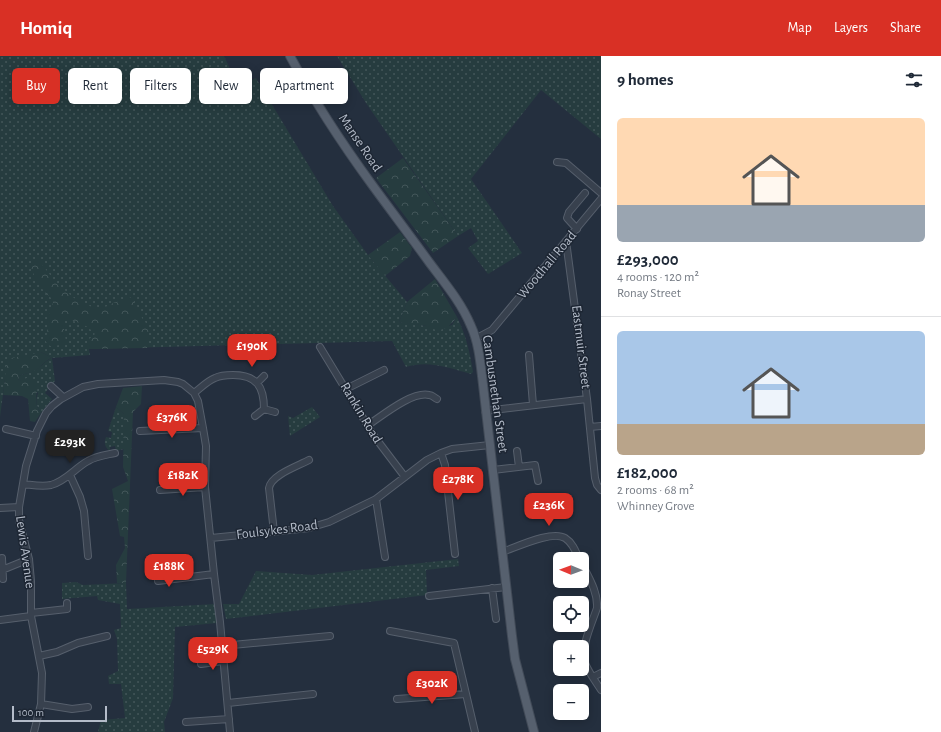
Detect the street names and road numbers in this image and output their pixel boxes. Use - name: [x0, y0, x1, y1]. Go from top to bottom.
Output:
- street label: Manse Road: [336, 112, 384, 174]
- street label: Woodhall Road: [515, 228, 579, 302]
- street label: Eastmuir Street: [569, 304, 593, 390]
- street label: Cambusnethan Street: [480, 334, 510, 454]
- street label: Rankin Road: [337, 380, 385, 446]
- street label: Lewis Avenue: [13, 515, 37, 589]
- street label: Foulsykes Road: [235, 518, 319, 542]

